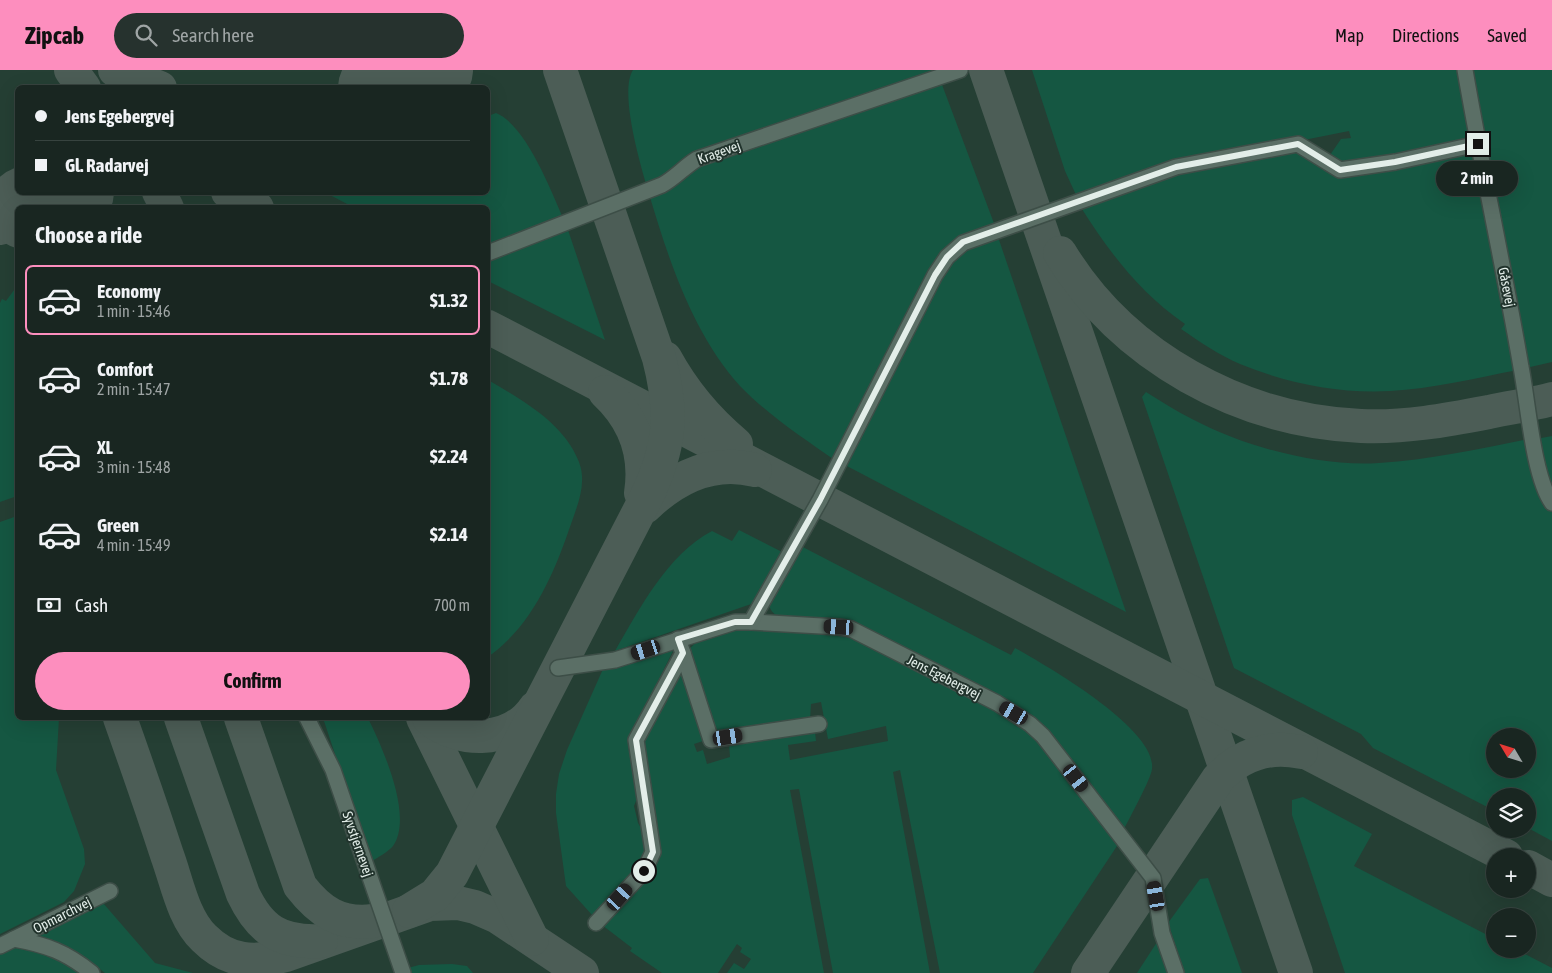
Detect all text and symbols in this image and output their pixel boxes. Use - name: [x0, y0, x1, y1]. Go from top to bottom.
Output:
- search box: [114, 13, 464, 58]
- icon: search: [132, 21, 160, 49]
- text: Zipcab: [25, 22, 84, 49]
- text: Search here: [172, 24, 254, 46]
- text: Map: [1335, 25, 1364, 46]
- text: Directions: [1392, 25, 1459, 46]
- text: Saved: [1487, 25, 1527, 46]
- text: Jens Egebergvej: [65, 105, 174, 127]
- route end: [1467, 133, 1489, 155]
- street label: Kragevej: [695, 137, 743, 167]
- text: Gl. Radarvej: [65, 154, 149, 176]
- callout: 2 min: [1437, 162, 1519, 196]
- text: 2 min: [1461, 169, 1493, 187]
- text: Choose a ride: [35, 222, 142, 248]
- street label: Gåsevej: [1495, 266, 1519, 308]
- icon: car: [37, 278, 82, 323]
- text: Economy: [97, 280, 161, 302]
- text: $1.32: [430, 289, 468, 311]
- text: 1 min · 15:46: [97, 302, 170, 320]
- icon: car: [37, 356, 82, 401]
- text: Comfort: [97, 358, 153, 380]
- text: $1.78: [430, 367, 468, 389]
- text: 2 min · 15:47: [97, 380, 170, 398]
- icon: car: [37, 434, 82, 479]
- text: XL: [97, 436, 113, 458]
- text: $2.24: [430, 445, 468, 467]
- text: 3 min · 15:48: [97, 458, 170, 476]
- icon: car: [37, 512, 82, 557]
- text: Green: [97, 514, 139, 536]
- text: $2.14: [430, 523, 468, 545]
- text: 4 min · 15:49: [97, 536, 170, 554]
- icon: cash: [35, 591, 63, 619]
- text: Cash: [75, 594, 108, 616]
- text: 700 m: [434, 596, 470, 614]
- car: [823, 619, 854, 635]
- car: [629, 638, 662, 662]
- button: Confirm: [35, 652, 470, 710]
- street label: Jens Egebergvej: [905, 652, 983, 702]
- car: [997, 699, 1030, 727]
- car: [712, 727, 743, 747]
- north arrow: [1486, 728, 1536, 778]
- map controls: [1486, 728, 1536, 958]
- car: [1060, 762, 1091, 794]
- button: layers: [1486, 788, 1536, 838]
- street label: Syvstjernevej: [339, 809, 377, 879]
- button: +: [1486, 848, 1536, 898]
- route start: [633, 860, 655, 882]
- car: [1146, 880, 1165, 912]
- car: [604, 881, 635, 913]
- street label: Opmarchvej: [30, 894, 94, 936]
- button: −: [1486, 908, 1536, 958]

